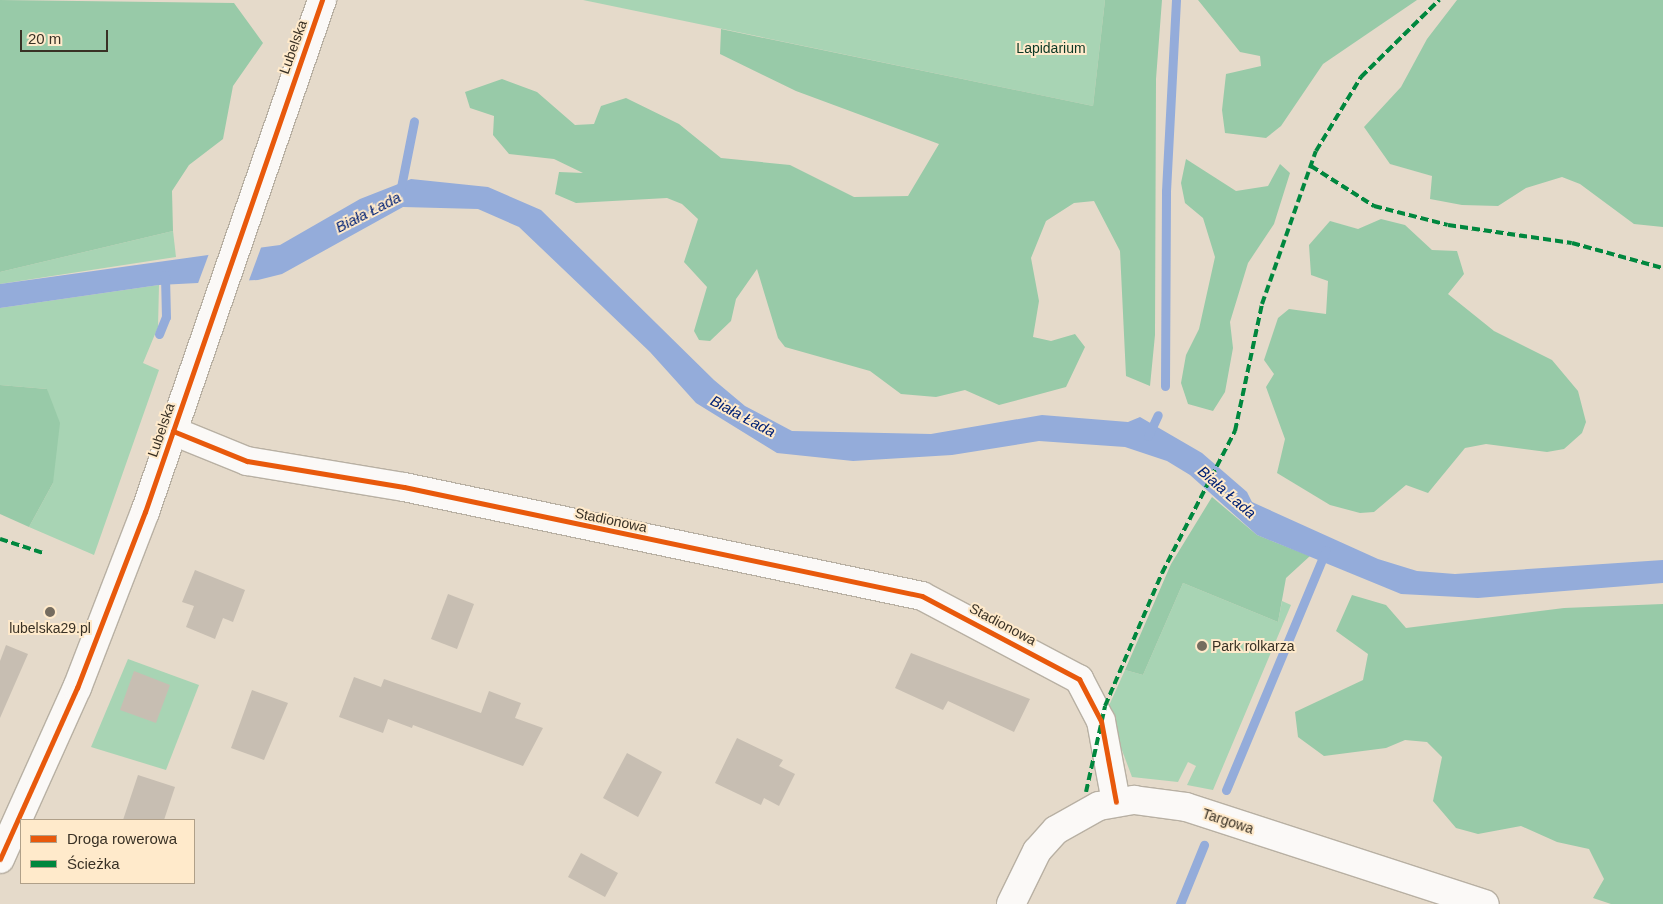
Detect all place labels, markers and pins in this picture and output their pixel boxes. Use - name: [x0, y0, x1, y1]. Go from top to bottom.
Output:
- marker: lubelska29.pl: [44, 606, 56, 618]
- place label: lubelska29.pl: [9, 620, 91, 636]
- place label: Park rolkarza: [1212, 638, 1294, 654]
- marker: Park rolkarza: [1196, 640, 1208, 652]

